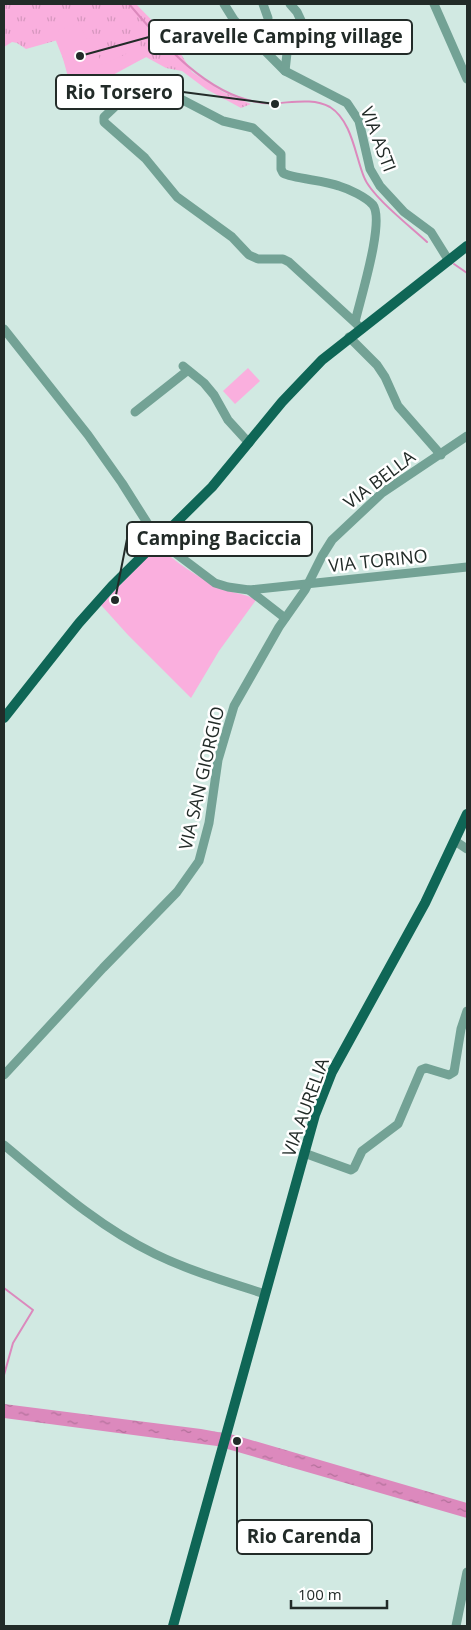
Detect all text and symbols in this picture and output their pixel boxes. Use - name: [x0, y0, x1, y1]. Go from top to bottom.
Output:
- callout: Caravelle Camping village: [149, 20, 412, 54]
- text: Caravelle Camping village: [159, 23, 403, 49]
- callout: Rio Torsero: [56, 75, 183, 109]
- text: Rio Torsero: [65, 79, 173, 105]
- street label: VIA ASTI: [356, 103, 402, 175]
- street label: VIA BELLA: [338, 444, 420, 514]
- callout: Camping Baciccia: [127, 522, 312, 556]
- text: Camping Baciccia: [137, 525, 301, 551]
- street label: VIA TORINO: [327, 543, 429, 577]
- street label: VIA SAN GIORGIO: [173, 704, 229, 852]
- street label: VIA AURELIA: [276, 1054, 334, 1160]
- callout: Rio Carenda: [237, 1520, 372, 1554]
- text: Rio Carenda: [247, 1523, 361, 1549]
- scale bar: [291, 1578, 387, 1610]
- text: 100 m: [298, 1584, 342, 1604]

